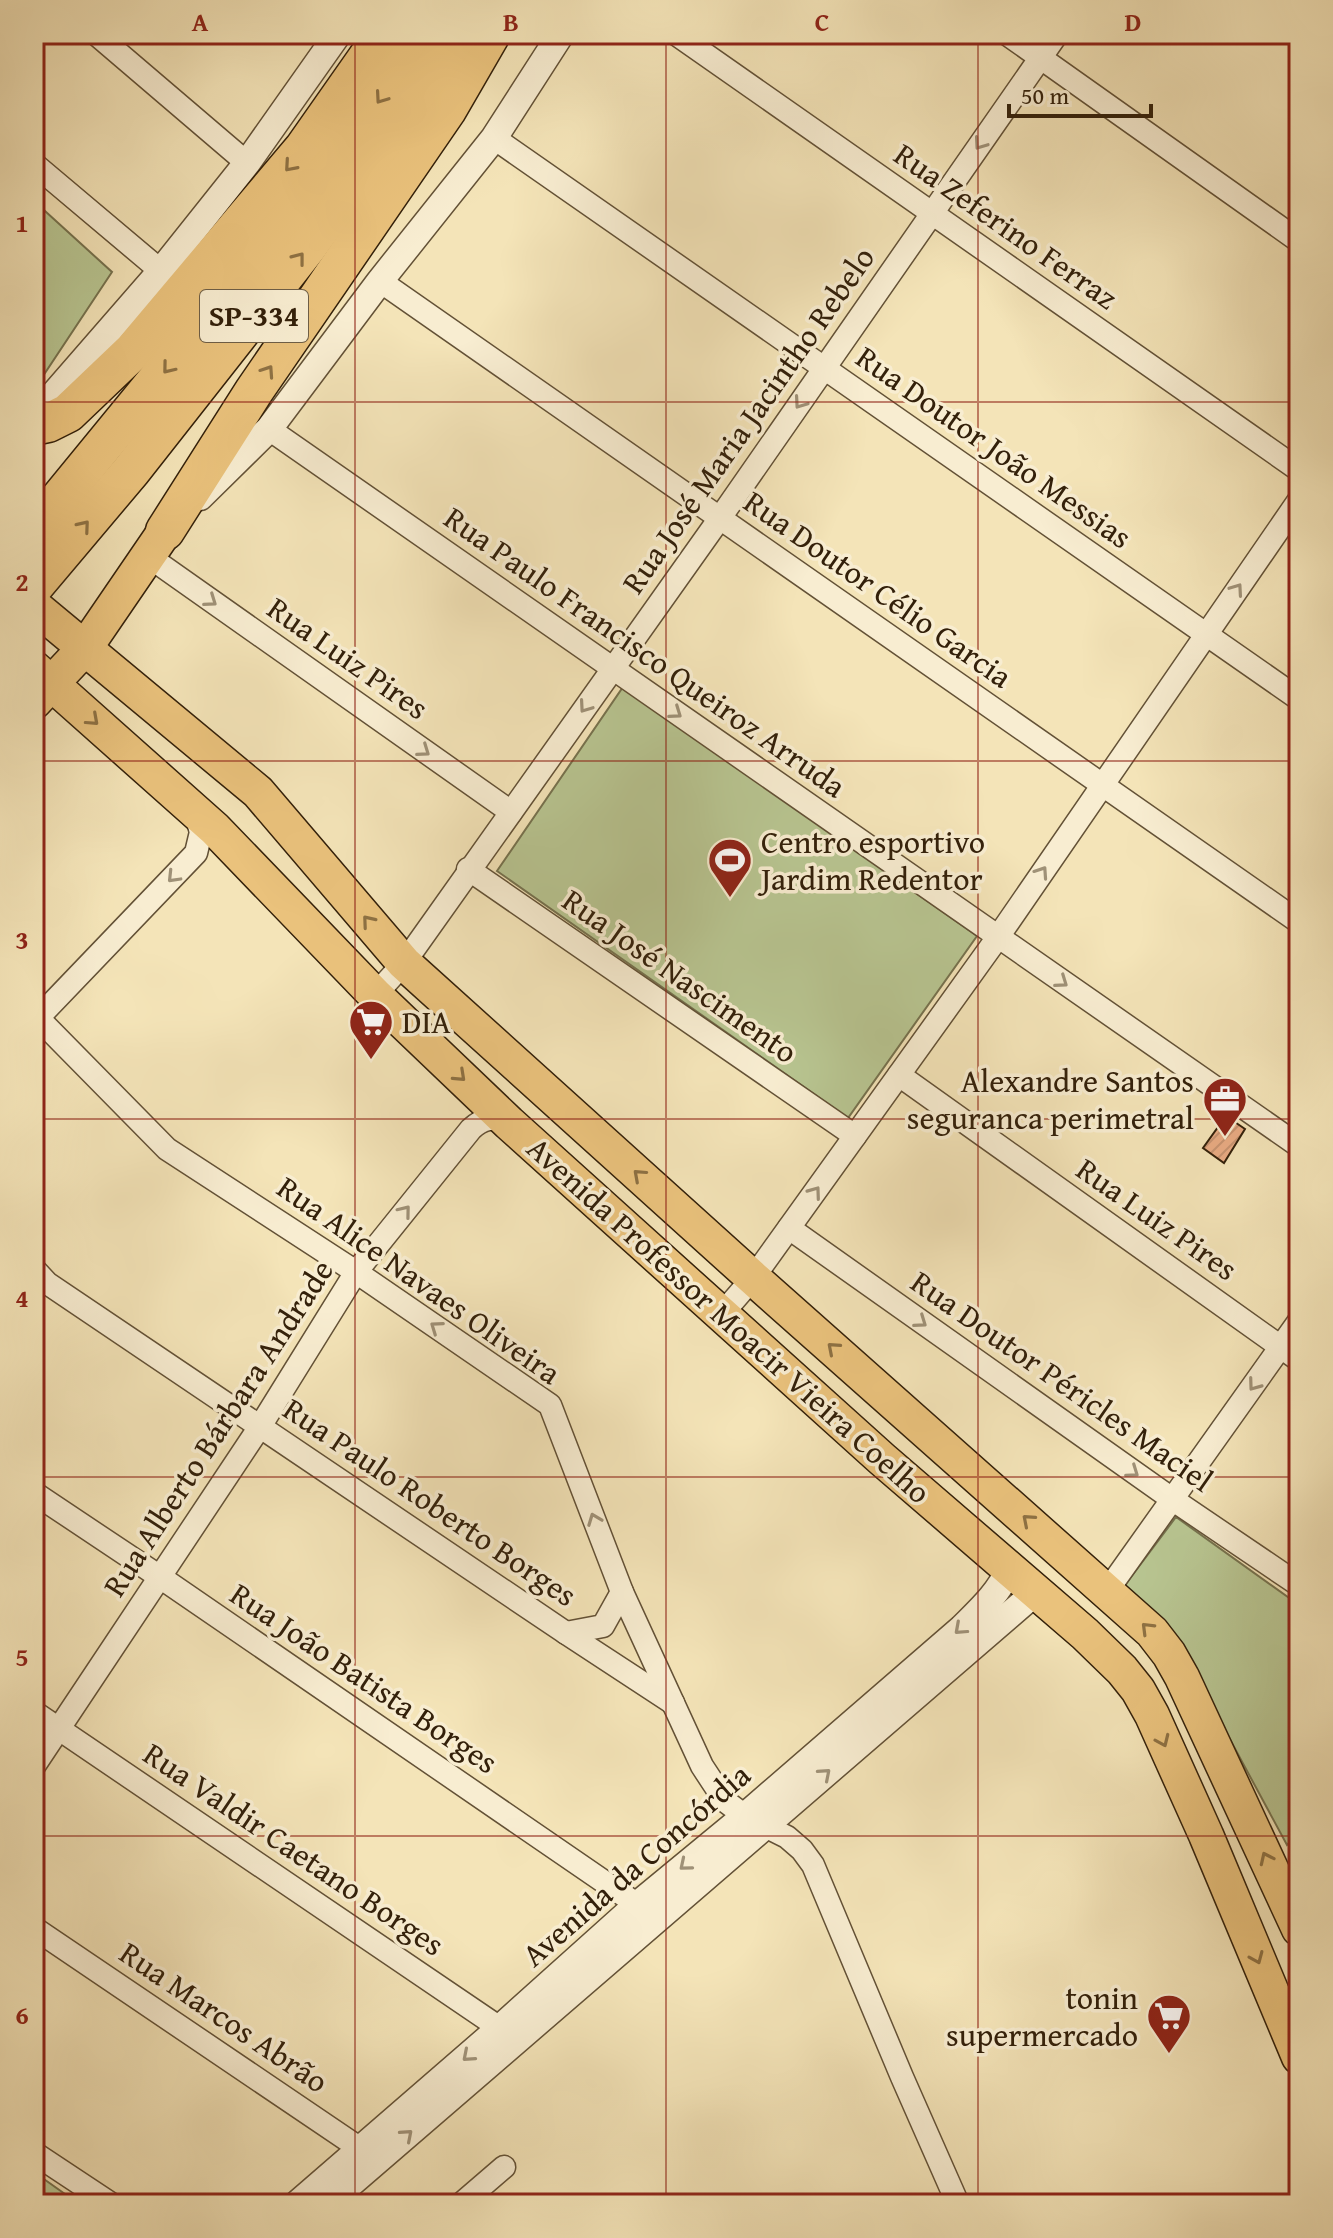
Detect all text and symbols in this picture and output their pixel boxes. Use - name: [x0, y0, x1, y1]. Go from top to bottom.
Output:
- text: A: [192, 2, 209, 41]
- text: B: [503, 2, 519, 41]
- text: C: [815, 2, 829, 41]
- text: D: [1125, 2, 1141, 41]
- scale bar: [1009, 68, 1151, 118]
- text: 50 m: [1021, 78, 1069, 113]
- one-way arrow: [376, 90, 391, 104]
- street label: Rua Zeferino Ferraz: [885, 131, 1128, 320]
- one-way arrow: [975, 135, 990, 149]
- one-way arrow: [285, 156, 299, 171]
- text: 1: [15, 203, 29, 242]
- street label: Rua José Maria Jacintho Rebelo: [610, 237, 886, 603]
- one-way arrow: [289, 253, 304, 267]
- road number: SP-334: [200, 290, 308, 342]
- street label: Rua Doutor João Messias: [847, 333, 1142, 560]
- one-way arrow: [163, 359, 177, 374]
- one-way arrow: [258, 366, 273, 380]
- one-way arrow: [795, 395, 810, 409]
- street label: Rua Doutor Célio Garcia: [735, 478, 1022, 699]
- street label: Rua Paulo Francisco Queiroz Arruda: [435, 494, 856, 809]
- one-way arrow: [74, 521, 89, 536]
- text: 2: [15, 562, 29, 601]
- one-way arrow: [1227, 584, 1242, 598]
- street label: Rua Luiz Pires: [258, 585, 439, 731]
- one-way arrow: [203, 591, 217, 606]
- one-way arrow: [580, 698, 595, 712]
- one-way arrow: [668, 703, 682, 718]
- one-way arrow: [83, 710, 98, 724]
- one-way arrow: [415, 741, 429, 756]
- place label: Centro esportivo Jardim Redentor: [757, 818, 985, 902]
- sports icon: Centro esportivo Jardim Redentor: [706, 836, 754, 899]
- one-way arrow: [1032, 867, 1047, 881]
- one-way arrow: [168, 868, 182, 883]
- street label: Rua José Nascimento: [553, 877, 808, 1074]
- one-way arrow: [363, 915, 378, 930]
- text: 3: [15, 920, 29, 959]
- one-way arrow: [1054, 972, 1068, 987]
- supermarket icon: DIA: [347, 998, 395, 1061]
- place label: DIA: [402, 998, 451, 1045]
- place label: Alexandre Santos seguranca perimetral: [907, 1057, 1194, 1141]
- one-way arrow: [451, 1066, 466, 1080]
- office icon: Alexandre Santos seguranca perimetral: [1201, 1075, 1249, 1138]
- street label: Avenida Professor Moacir Vieira Coelho: [517, 1125, 942, 1514]
- street label: Rua Luiz Pires: [1067, 1146, 1248, 1292]
- street label: Rua Alice Navaes Oliveira: [268, 1164, 571, 1395]
- one-way arrow: [634, 1169, 648, 1184]
- one-way arrow: [805, 1186, 820, 1200]
- one-way arrow: [395, 1206, 410, 1220]
- street label: Rua Alberto Bárbara Andrade: [91, 1250, 344, 1606]
- street label: Rua Doutor Péricles Maciel: [902, 1258, 1223, 1503]
- text: 4: [15, 1278, 29, 1317]
- one-way arrow: [913, 1312, 927, 1326]
- one-way arrow: [431, 1322, 445, 1337]
- one-way arrow: [827, 1343, 842, 1358]
- one-way arrow: [1249, 1376, 1264, 1391]
- street label: Rua Paulo Roberto Borges: [274, 1386, 587, 1618]
- one-way arrow: [1125, 1462, 1139, 1477]
- one-way arrow: [587, 1513, 604, 1527]
- one-way arrow: [1022, 1515, 1037, 1530]
- street label: Rua João Batista Borges: [221, 1570, 508, 1785]
- one-way arrow: [955, 1619, 970, 1633]
- one-way arrow: [1142, 1623, 1156, 1637]
- text: 5: [15, 1637, 29, 1676]
- street label: Rua Valdir Caetano Borges: [134, 1730, 454, 1967]
- one-way arrow: [1154, 1732, 1170, 1747]
- street label: Avenida da Concórdia: [511, 1752, 760, 1977]
- one-way arrow: [815, 1769, 830, 1784]
- one-way arrow: [1260, 1852, 1276, 1866]
- one-way arrow: [679, 1855, 694, 1870]
- street label: Rua Marcos Abrão: [110, 1929, 338, 2104]
- one-way arrow: [1248, 1950, 1264, 1964]
- place label: tonin supermercado: [946, 1974, 1138, 2058]
- supermarket icon: tonin supermercado: [1145, 1992, 1193, 2055]
- text: 6: [15, 1995, 29, 2034]
- one-way arrow: [463, 2046, 478, 2060]
- one-way arrow: [398, 2130, 413, 2145]

